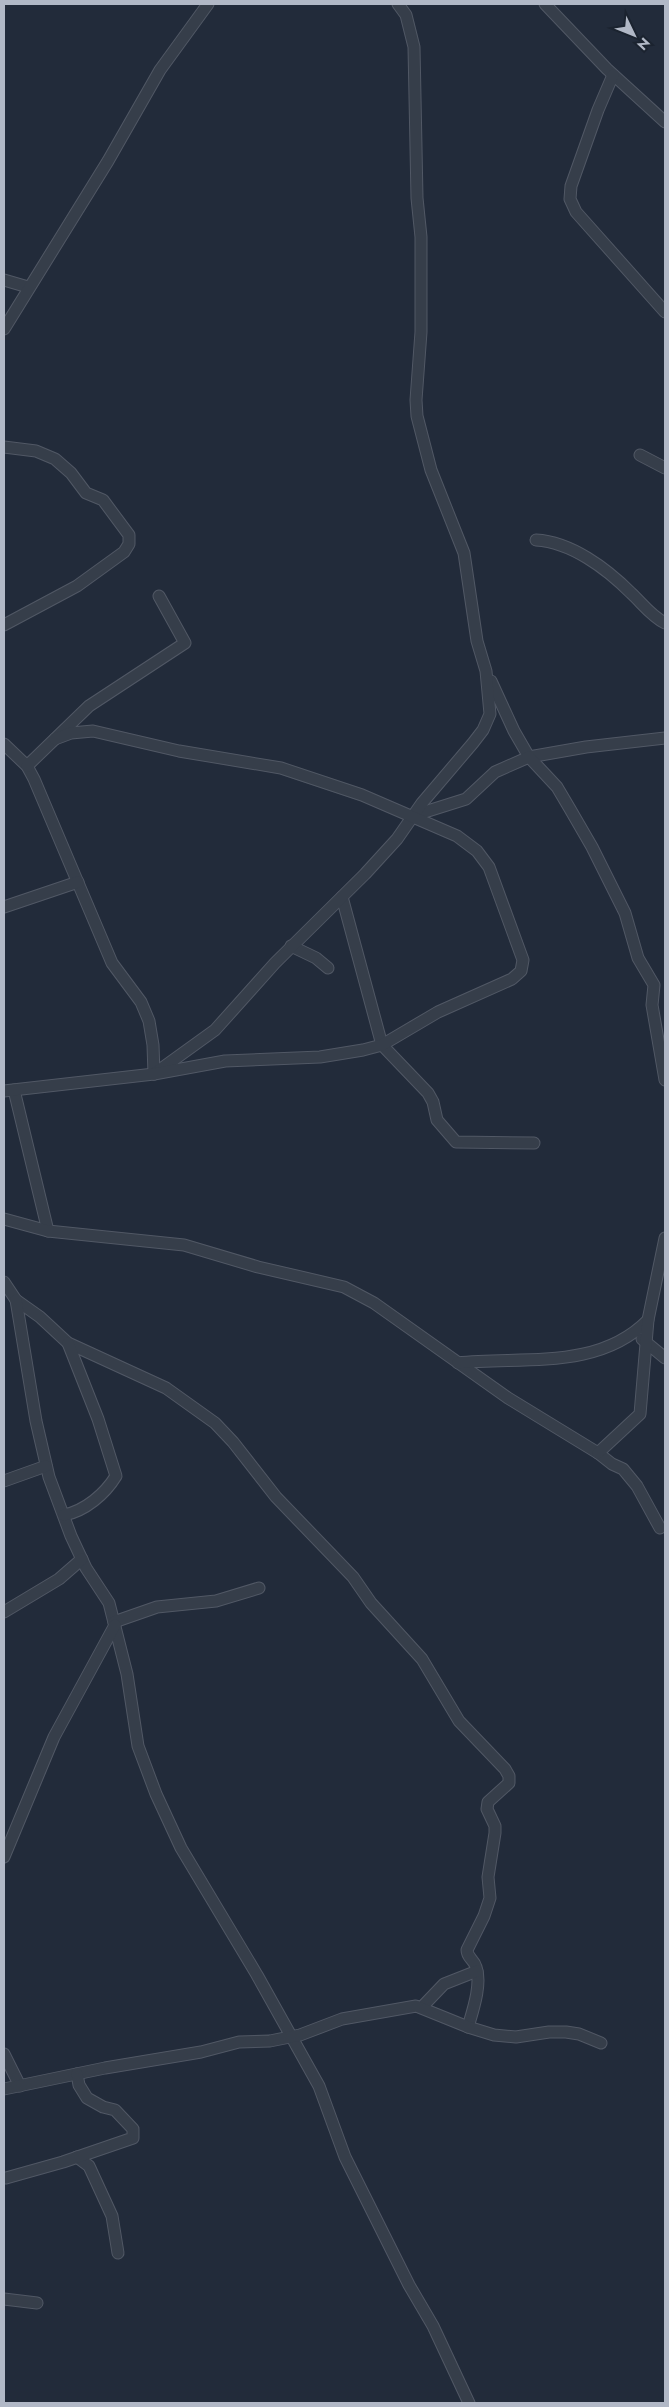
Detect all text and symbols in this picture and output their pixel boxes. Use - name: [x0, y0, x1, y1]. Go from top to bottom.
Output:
- north arrow: [609, 10, 659, 60]
- text: N: [632, 33, 655, 55]

